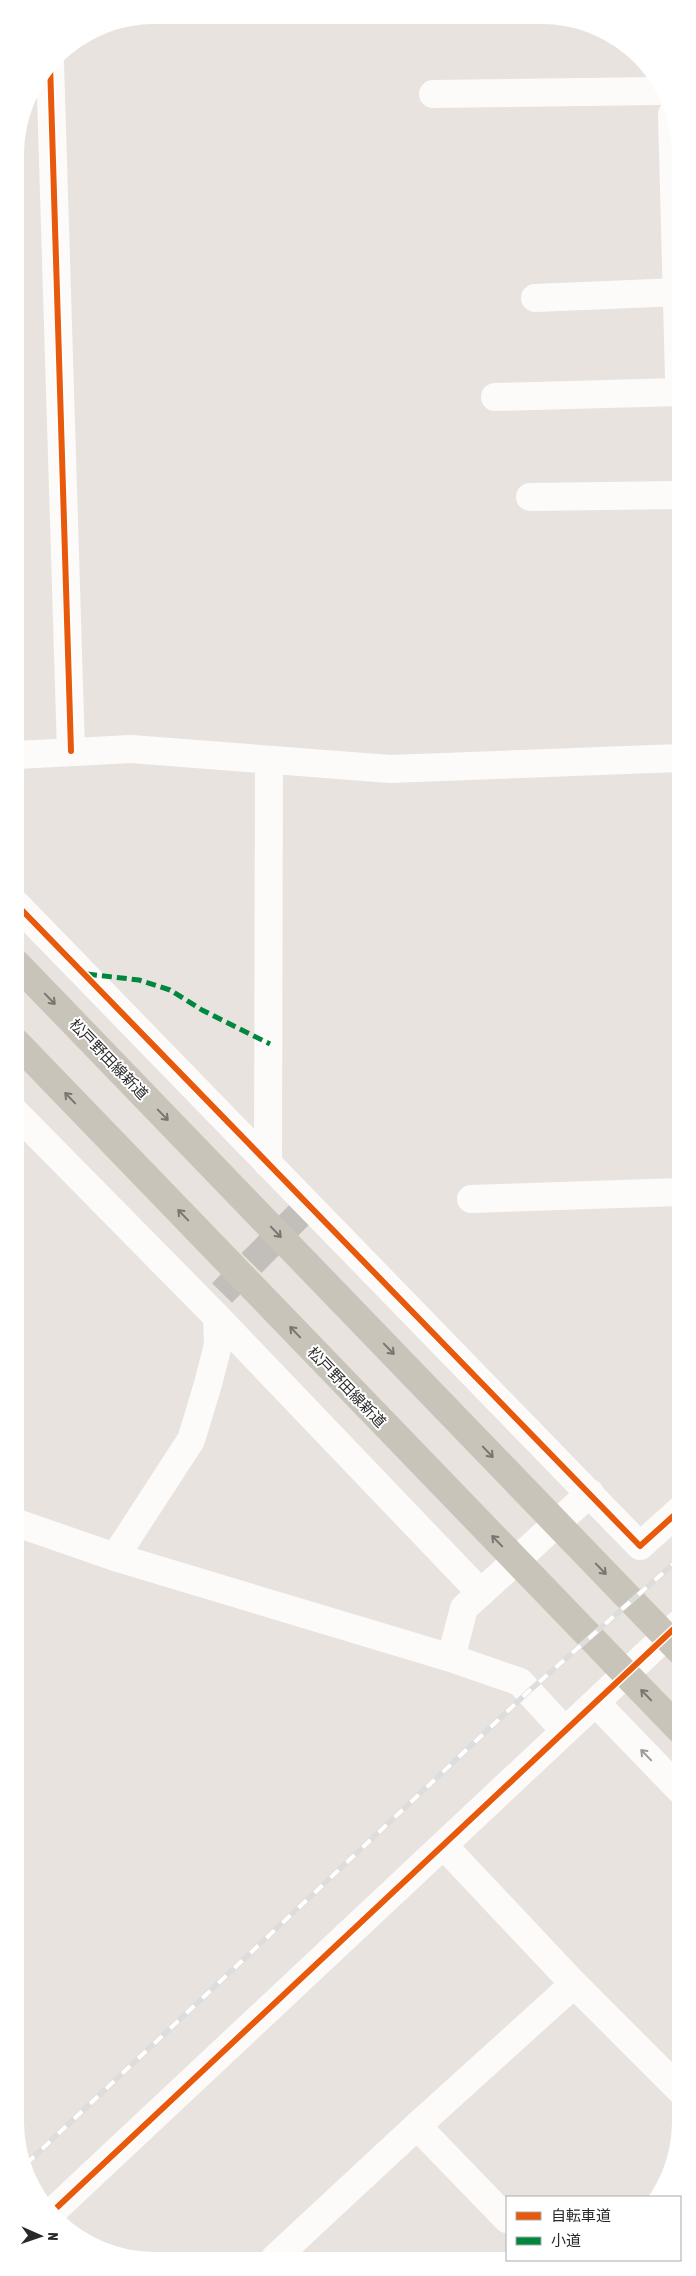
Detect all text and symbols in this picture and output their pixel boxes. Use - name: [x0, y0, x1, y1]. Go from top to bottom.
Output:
- one-way arrow: [44, 992, 56, 1005]
- street label: 松戸野田線新道: [66, 1015, 152, 1103]
- one-way arrow: [64, 1092, 76, 1104]
- one-way arrow: [157, 1109, 169, 1122]
- one-way arrow: [177, 1209, 189, 1221]
- one-way arrow: [270, 1226, 282, 1239]
- one-way arrow: [289, 1326, 301, 1339]
- street label: 松戸野田線新道: [304, 1343, 390, 1431]
- one-way arrow: [383, 1343, 395, 1356]
- one-way arrow: [482, 1446, 494, 1458]
- one-way arrow: [490, 1535, 503, 1547]
- one-way arrow: [594, 1562, 606, 1574]
- one-way arrow: [640, 1689, 652, 1702]
- one-way arrow: [640, 1749, 653, 1761]
- legend: [506, 2196, 681, 2261]
- text: 自転車道: [551, 2207, 611, 2224]
- north arrow: [15, 2211, 65, 2261]
- text: N: [45, 2232, 61, 2241]
- text: 小道: [551, 2232, 581, 2249]

